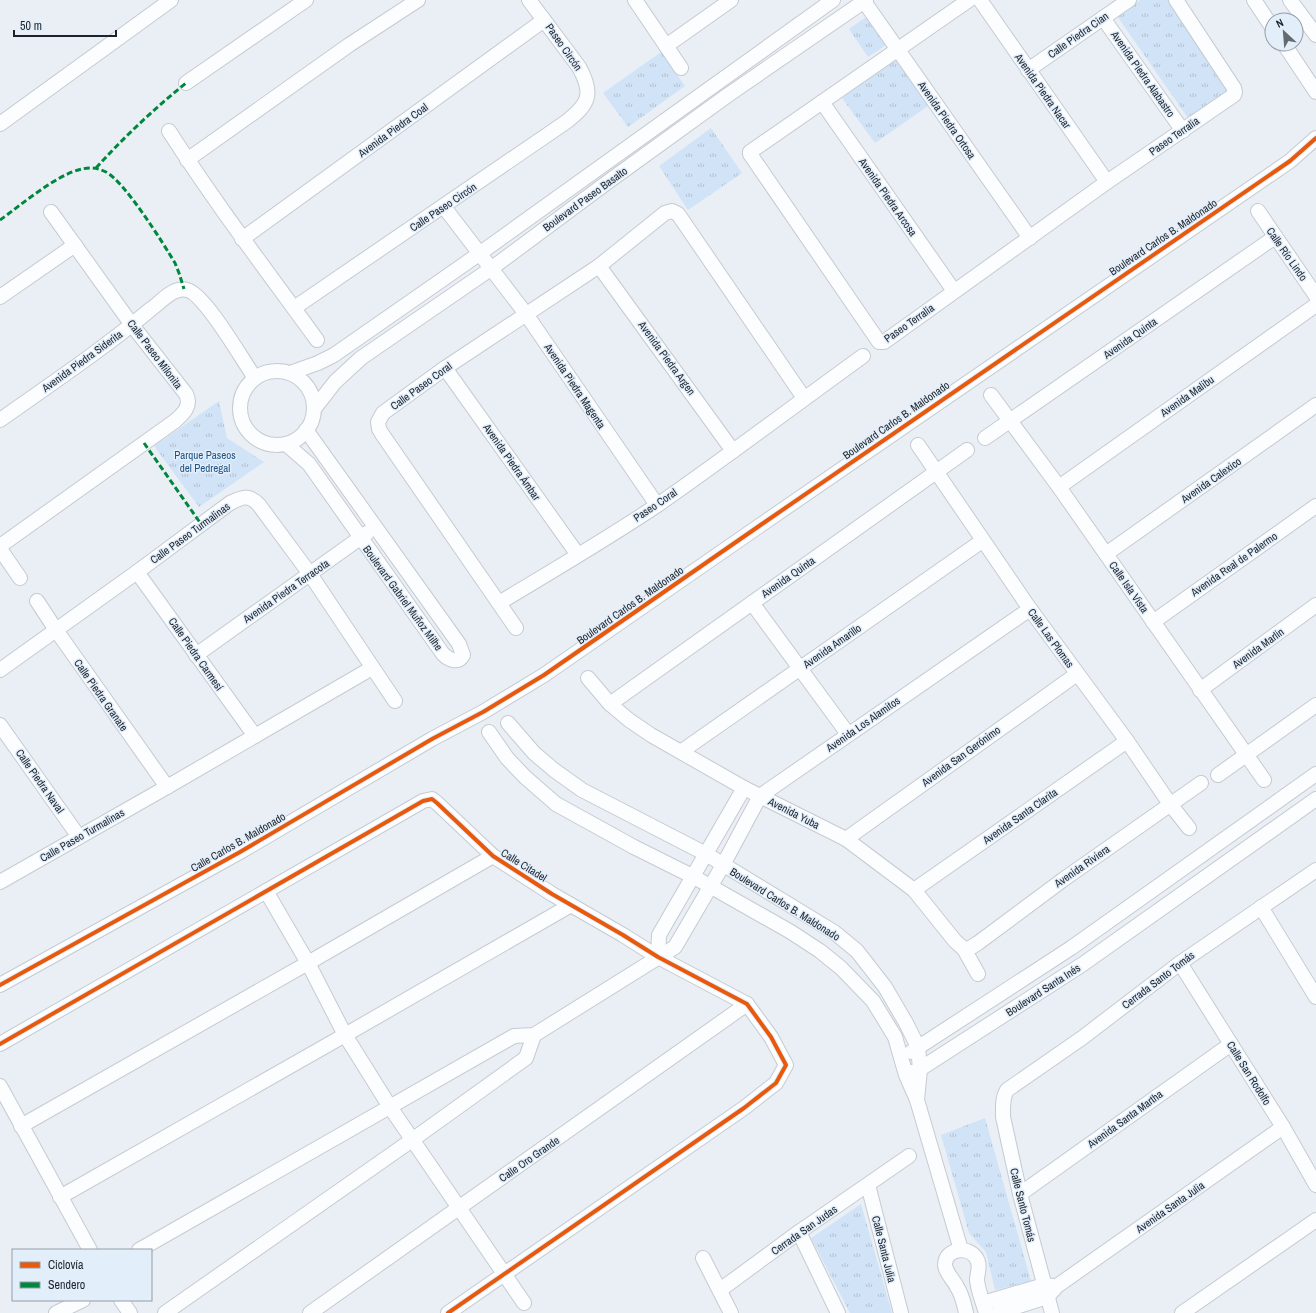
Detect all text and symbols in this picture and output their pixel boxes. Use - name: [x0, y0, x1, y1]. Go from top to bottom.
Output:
- street label: Calle Piedra Cian: [1045, 9, 1111, 61]
- scale bar: [14, 12, 116, 38]
- north arrow: [1264, 12, 1304, 52]
- text: N: [1274, 15, 1286, 31]
- text: 50 m: [20, 18, 42, 34]
- street label: Paseo Circón: [543, 21, 585, 73]
- street label: Avenida Piedra Alabastro: [1107, 27, 1178, 120]
- street label: Avenida Piedra Nacar: [1011, 50, 1074, 131]
- street label: Avenida Piedra Ortosa: [914, 78, 979, 162]
- street label: Avenida Piedra Coal: [354, 100, 431, 161]
- street label: Paseo Terralia: [1146, 114, 1202, 158]
- street label: Avenida Piedra Arcosa: [855, 154, 920, 239]
- street label: Boulevard Paseo Basalto: [540, 164, 630, 234]
- street label: Calle Paseo Circón: [407, 179, 479, 235]
- street label: Boulevard Carlos B. Maldonado: [1106, 196, 1220, 278]
- street label: Calle Río Lindo: [1263, 225, 1311, 283]
- street label: Paseo Terralia: [881, 301, 937, 345]
- street label: Avenida Quinta: [1100, 314, 1160, 362]
- street label: Calle Paseo Milonita: [124, 317, 186, 391]
- street label: Avenida Piedra Argen: [635, 317, 699, 398]
- street label: Avenida Piedra Siderita: [38, 327, 125, 396]
- street label: Avenida Piedra Magenta: [541, 340, 609, 431]
- street label: Calle Paseo Coral: [387, 359, 455, 413]
- street label: Avenida Malibu: [1157, 372, 1217, 420]
- street label: Boulevard Carlos B. Maldonado: [840, 378, 952, 462]
- street label: Avenida Piedra Ámbar: [480, 420, 544, 503]
- park label: Parque Paseos del Pedregal: [174, 448, 236, 475]
- street label: Avenida Calexico: [1177, 454, 1244, 507]
- street label: Paseo Coral: [631, 485, 679, 525]
- street label: Calle Paseo Turmalinas: [147, 499, 233, 567]
- street label: Avenida Real de Palermo: [1187, 529, 1280, 600]
- street label: Boulevard Gabriel Muñoz Milhe: [360, 543, 446, 653]
- street label: Avenida Quinta: [758, 553, 818, 601]
- street label: Avenida Piedra Terracota: [239, 556, 332, 627]
- street label: Calle Isla Vista: [1106, 558, 1152, 616]
- street label: Boulevard Carlos B. Maldonado: [574, 563, 686, 647]
- street label: Calle Las Plomas: [1025, 605, 1078, 671]
- street label: Calle Piedra Carmesí: [166, 615, 227, 694]
- street label: Avenida Amarillo: [799, 621, 864, 672]
- street label: Avenida Marlin: [1229, 625, 1287, 672]
- street label: Calle Piedra Granate: [71, 656, 131, 734]
- street label: Avenida Los Alamitos: [822, 693, 903, 755]
- street label: Avenida San Gerónimo: [918, 723, 1003, 790]
- street label: Calle Piedra Naval: [13, 746, 67, 816]
- street label: Avenida Santa Clarita: [979, 785, 1060, 848]
- street label: Avenida Yuba: [765, 794, 822, 832]
- street label: Calle Paseo Turmalinas: [37, 805, 127, 865]
- street label: Calle Carlos B. Maldonado: [188, 809, 288, 875]
- street label: Avenida Riviera: [1051, 842, 1112, 891]
- street label: Calle Citadel: [498, 845, 550, 885]
- street label: Boulevard Carlos B. Maldonado: [727, 864, 843, 944]
- street label: Cerrada Santo Tomás: [1119, 948, 1198, 1012]
- street label: Boulevard Santa Inés: [1003, 960, 1083, 1019]
- street label: Calle San Rodolfo: [1224, 1038, 1274, 1108]
- street label: Avenida Santa Martha: [1084, 1087, 1165, 1152]
- street label: Calle Oro Grande: [496, 1133, 562, 1185]
- street label: Calle Santo Tomás: [1007, 1167, 1039, 1244]
- street label: Avenida Santa Julia: [1132, 1178, 1207, 1236]
- street label: Cerrada San Judas: [768, 1202, 840, 1258]
- street label: Calle Santa Julia: [869, 1214, 899, 1284]
- legend: [12, 1249, 152, 1301]
- text: Ciclovía: [48, 1257, 84, 1273]
- text: Sendero: [48, 1277, 85, 1293]

